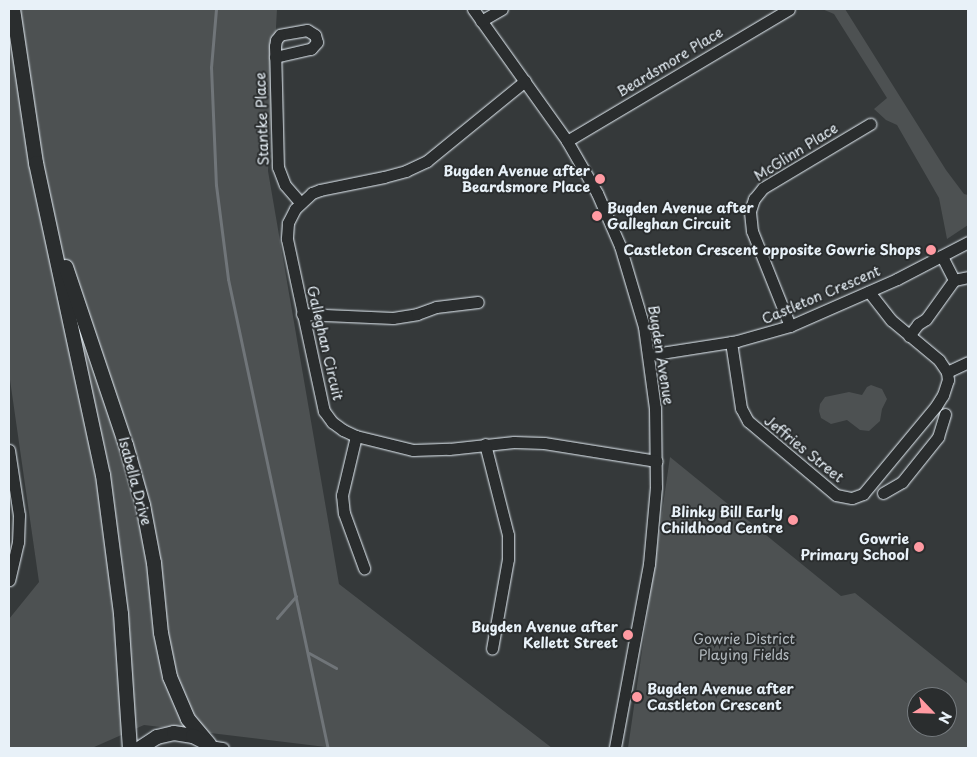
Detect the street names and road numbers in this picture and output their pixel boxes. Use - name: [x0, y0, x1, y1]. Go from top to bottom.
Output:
- street label: Beardsmore Place: [614, 24, 726, 100]
- street label: Stantke Place: [252, 72, 272, 166]
- street label: McGlinn Place: [751, 120, 841, 184]
- street label: Castleton Crescent: [759, 262, 883, 328]
- street label: Galleghan Circuit: [304, 284, 346, 402]
- street label: Bugden Avenue: [645, 304, 677, 406]
- street label: Jeffries Street: [761, 412, 847, 486]
- street label: Isabella Drive: [115, 435, 155, 527]

